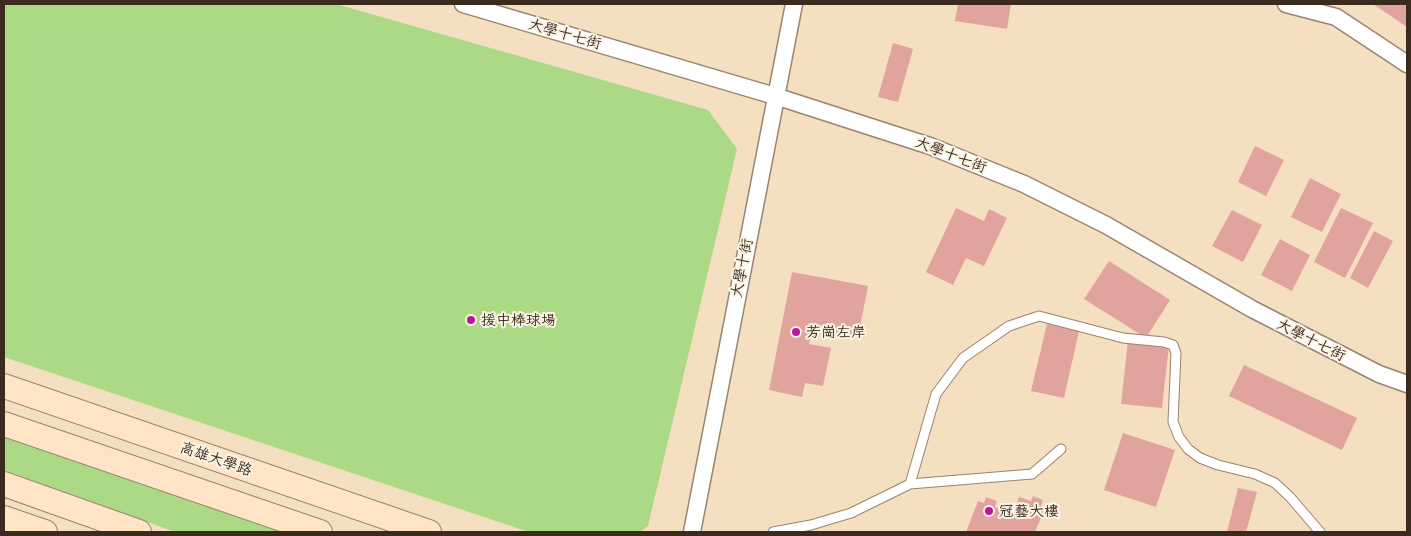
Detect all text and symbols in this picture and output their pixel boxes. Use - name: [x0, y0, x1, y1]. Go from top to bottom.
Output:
- street label: 大學十七街: [526, 15, 604, 53]
- street label: 大學十七街: [913, 133, 989, 177]
- street label: 大學十街: [727, 237, 757, 299]
- place label: 援中棒球場: [481, 311, 556, 329]
- marker: 援中棒球場: [465, 314, 477, 326]
- street label: 大學十七街: [1274, 315, 1348, 365]
- place label: 芳崗左岸: [806, 323, 866, 341]
- marker: 芳崗左岸: [790, 326, 802, 338]
- street label: 高雄大學路: [178, 438, 254, 480]
- place label: 冠藝大樓: [999, 502, 1059, 520]
- marker: 冠藝大樓: [983, 505, 995, 517]

